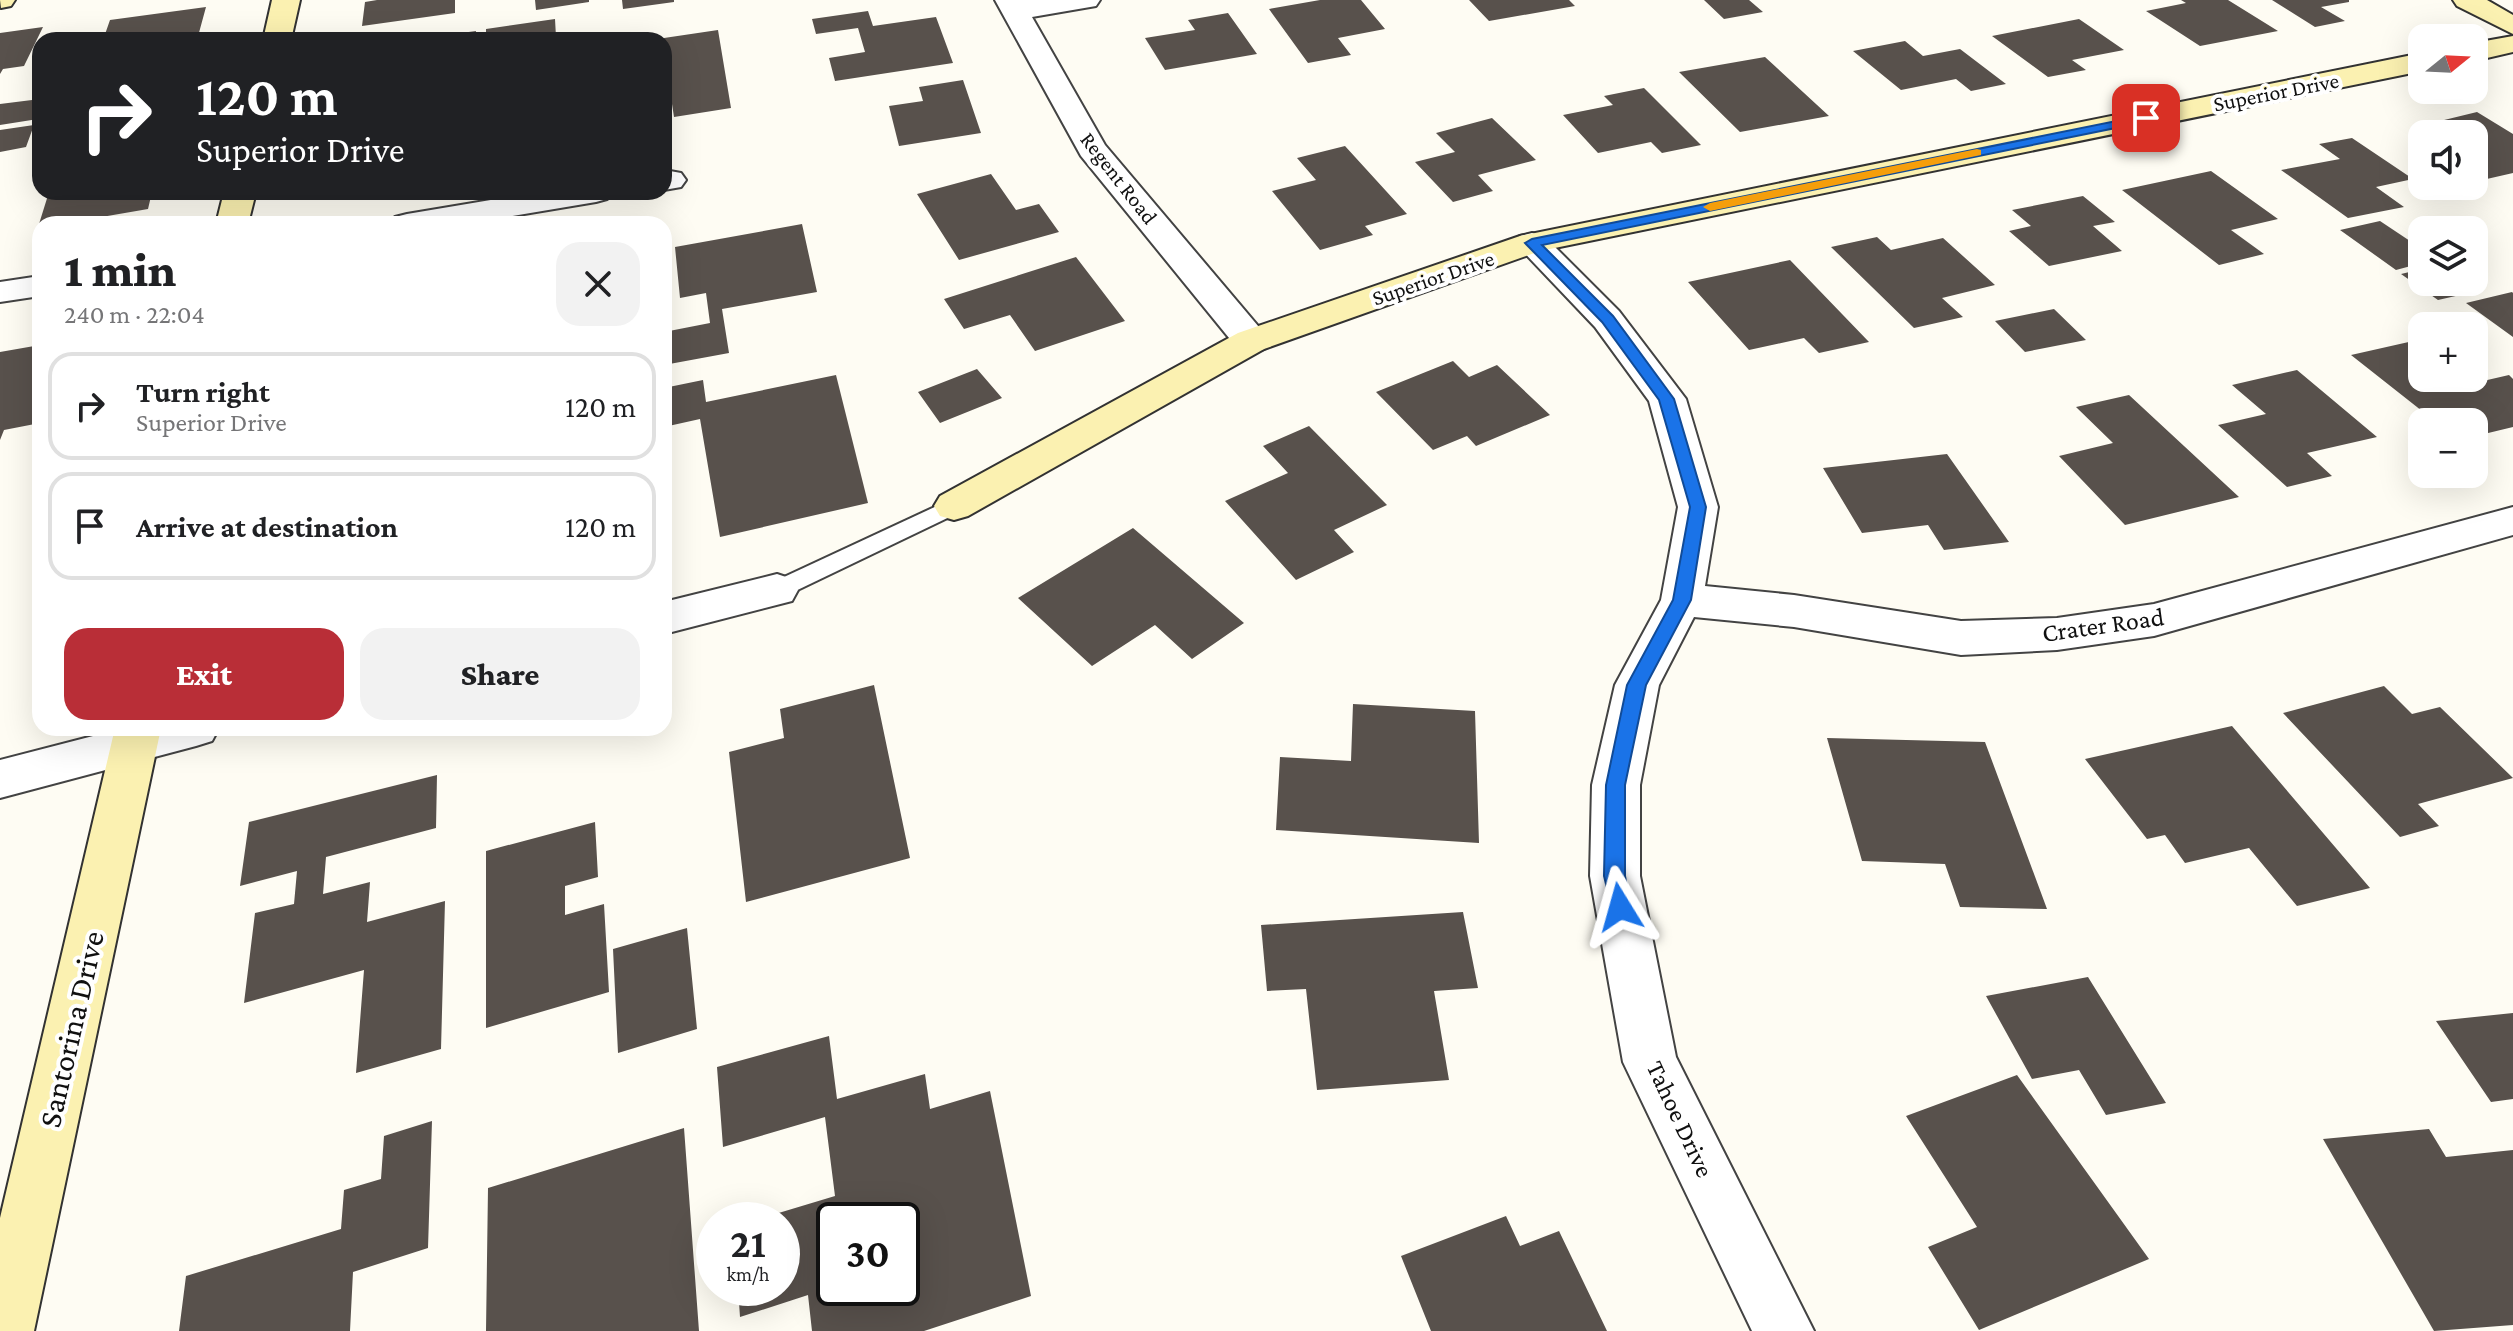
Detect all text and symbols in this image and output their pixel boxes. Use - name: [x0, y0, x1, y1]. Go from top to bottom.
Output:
- north arrow: [2408, 24, 2488, 104]
- map controls: [2408, 24, 2488, 488]
- icon: right: [64, 64, 168, 168]
- text: 120 m: [196, 65, 338, 127]
- street label: Superior Drive: [2211, 68, 2341, 116]
- pin: [2112, 84, 2180, 152]
- icon: arrive: [2124, 96, 2168, 140]
- button: sound: [2408, 120, 2488, 200]
- street label: Regent Road: [1075, 127, 1163, 229]
- text: Superior Drive: [196, 130, 405, 170]
- button: layers: [2408, 216, 2488, 296]
- button: close: [556, 242, 640, 326]
- text: 1 min: [64, 243, 176, 296]
- street label: Superior Drive: [1369, 245, 1497, 311]
- text: 240 m · 22:04: [64, 300, 205, 329]
- button: +: [2408, 312, 2488, 392]
- text: Turn right: [136, 375, 270, 408]
- icon: right: [68, 384, 112, 428]
- text: 120 m: [565, 390, 636, 423]
- text: Superior Drive: [136, 408, 287, 437]
- button: −: [2408, 408, 2488, 488]
- icon: arrive: [68, 504, 112, 548]
- text: Arrive at destination: [136, 510, 398, 543]
- text: 120 m: [565, 510, 636, 543]
- street label: Crater Road: [2040, 602, 2166, 648]
- button: Exit: [64, 628, 344, 720]
- button: Share: [360, 628, 640, 720]
- position arrow: [1578, 865, 1662, 949]
- street label: Santorina Drive: [31, 927, 111, 1131]
- street label: Tahoe Drive: [1640, 1056, 1720, 1182]
- speed limit sign: 30: [816, 1202, 920, 1306]
- text: 21: [730, 1221, 766, 1266]
- text: km/h: [726, 1263, 770, 1285]

